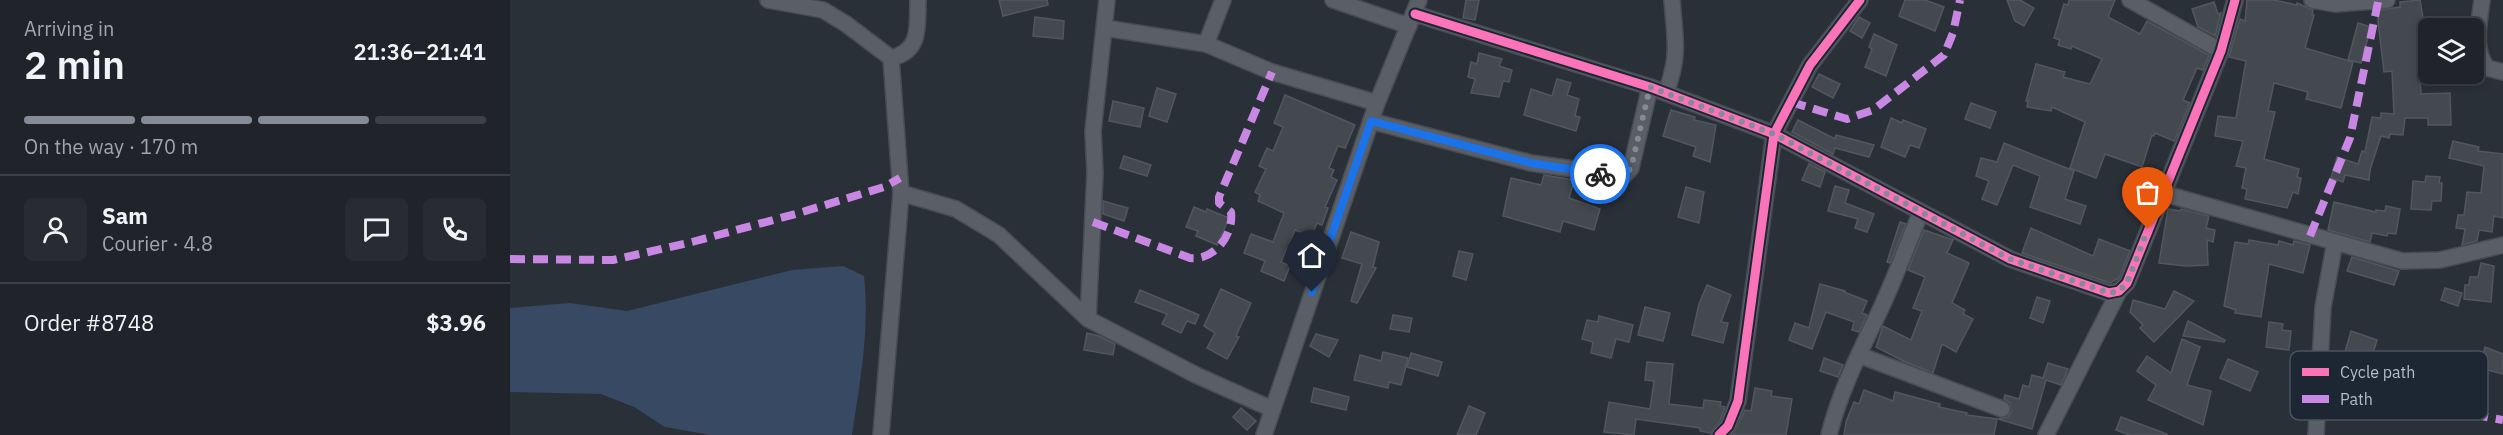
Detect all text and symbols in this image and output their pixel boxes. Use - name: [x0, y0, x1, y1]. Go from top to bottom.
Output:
- text: Arriving in: [24, 15, 114, 42]
- map controls: [2418, 18, 2484, 84]
- button: layers: [2418, 18, 2484, 84]
- text: 21:36–21:41: [353, 37, 486, 66]
- text: 2 min: [24, 39, 125, 90]
- text: On the way · 170 m: [24, 133, 198, 160]
- courier: [1570, 144, 1630, 204]
- icon: bike: [1584, 158, 1617, 191]
- pin: [2122, 167, 2173, 229]
- icon: bag: [2131, 176, 2164, 209]
- button: person: [24, 198, 87, 261]
- button: chat: [345, 198, 408, 261]
- button: phone: [423, 198, 486, 261]
- text: Sam: [102, 201, 148, 230]
- text: Courier · 4.8: [102, 230, 213, 257]
- pin: [1286, 230, 1337, 292]
- icon: home: [1295, 239, 1328, 272]
- text: Order #8748: [24, 308, 154, 337]
- text: $3.96: [426, 308, 486, 337]
- legend: [2290, 351, 2488, 420]
- text: Cycle path: [2340, 362, 2415, 382]
- text: Path: [2340, 389, 2373, 409]

